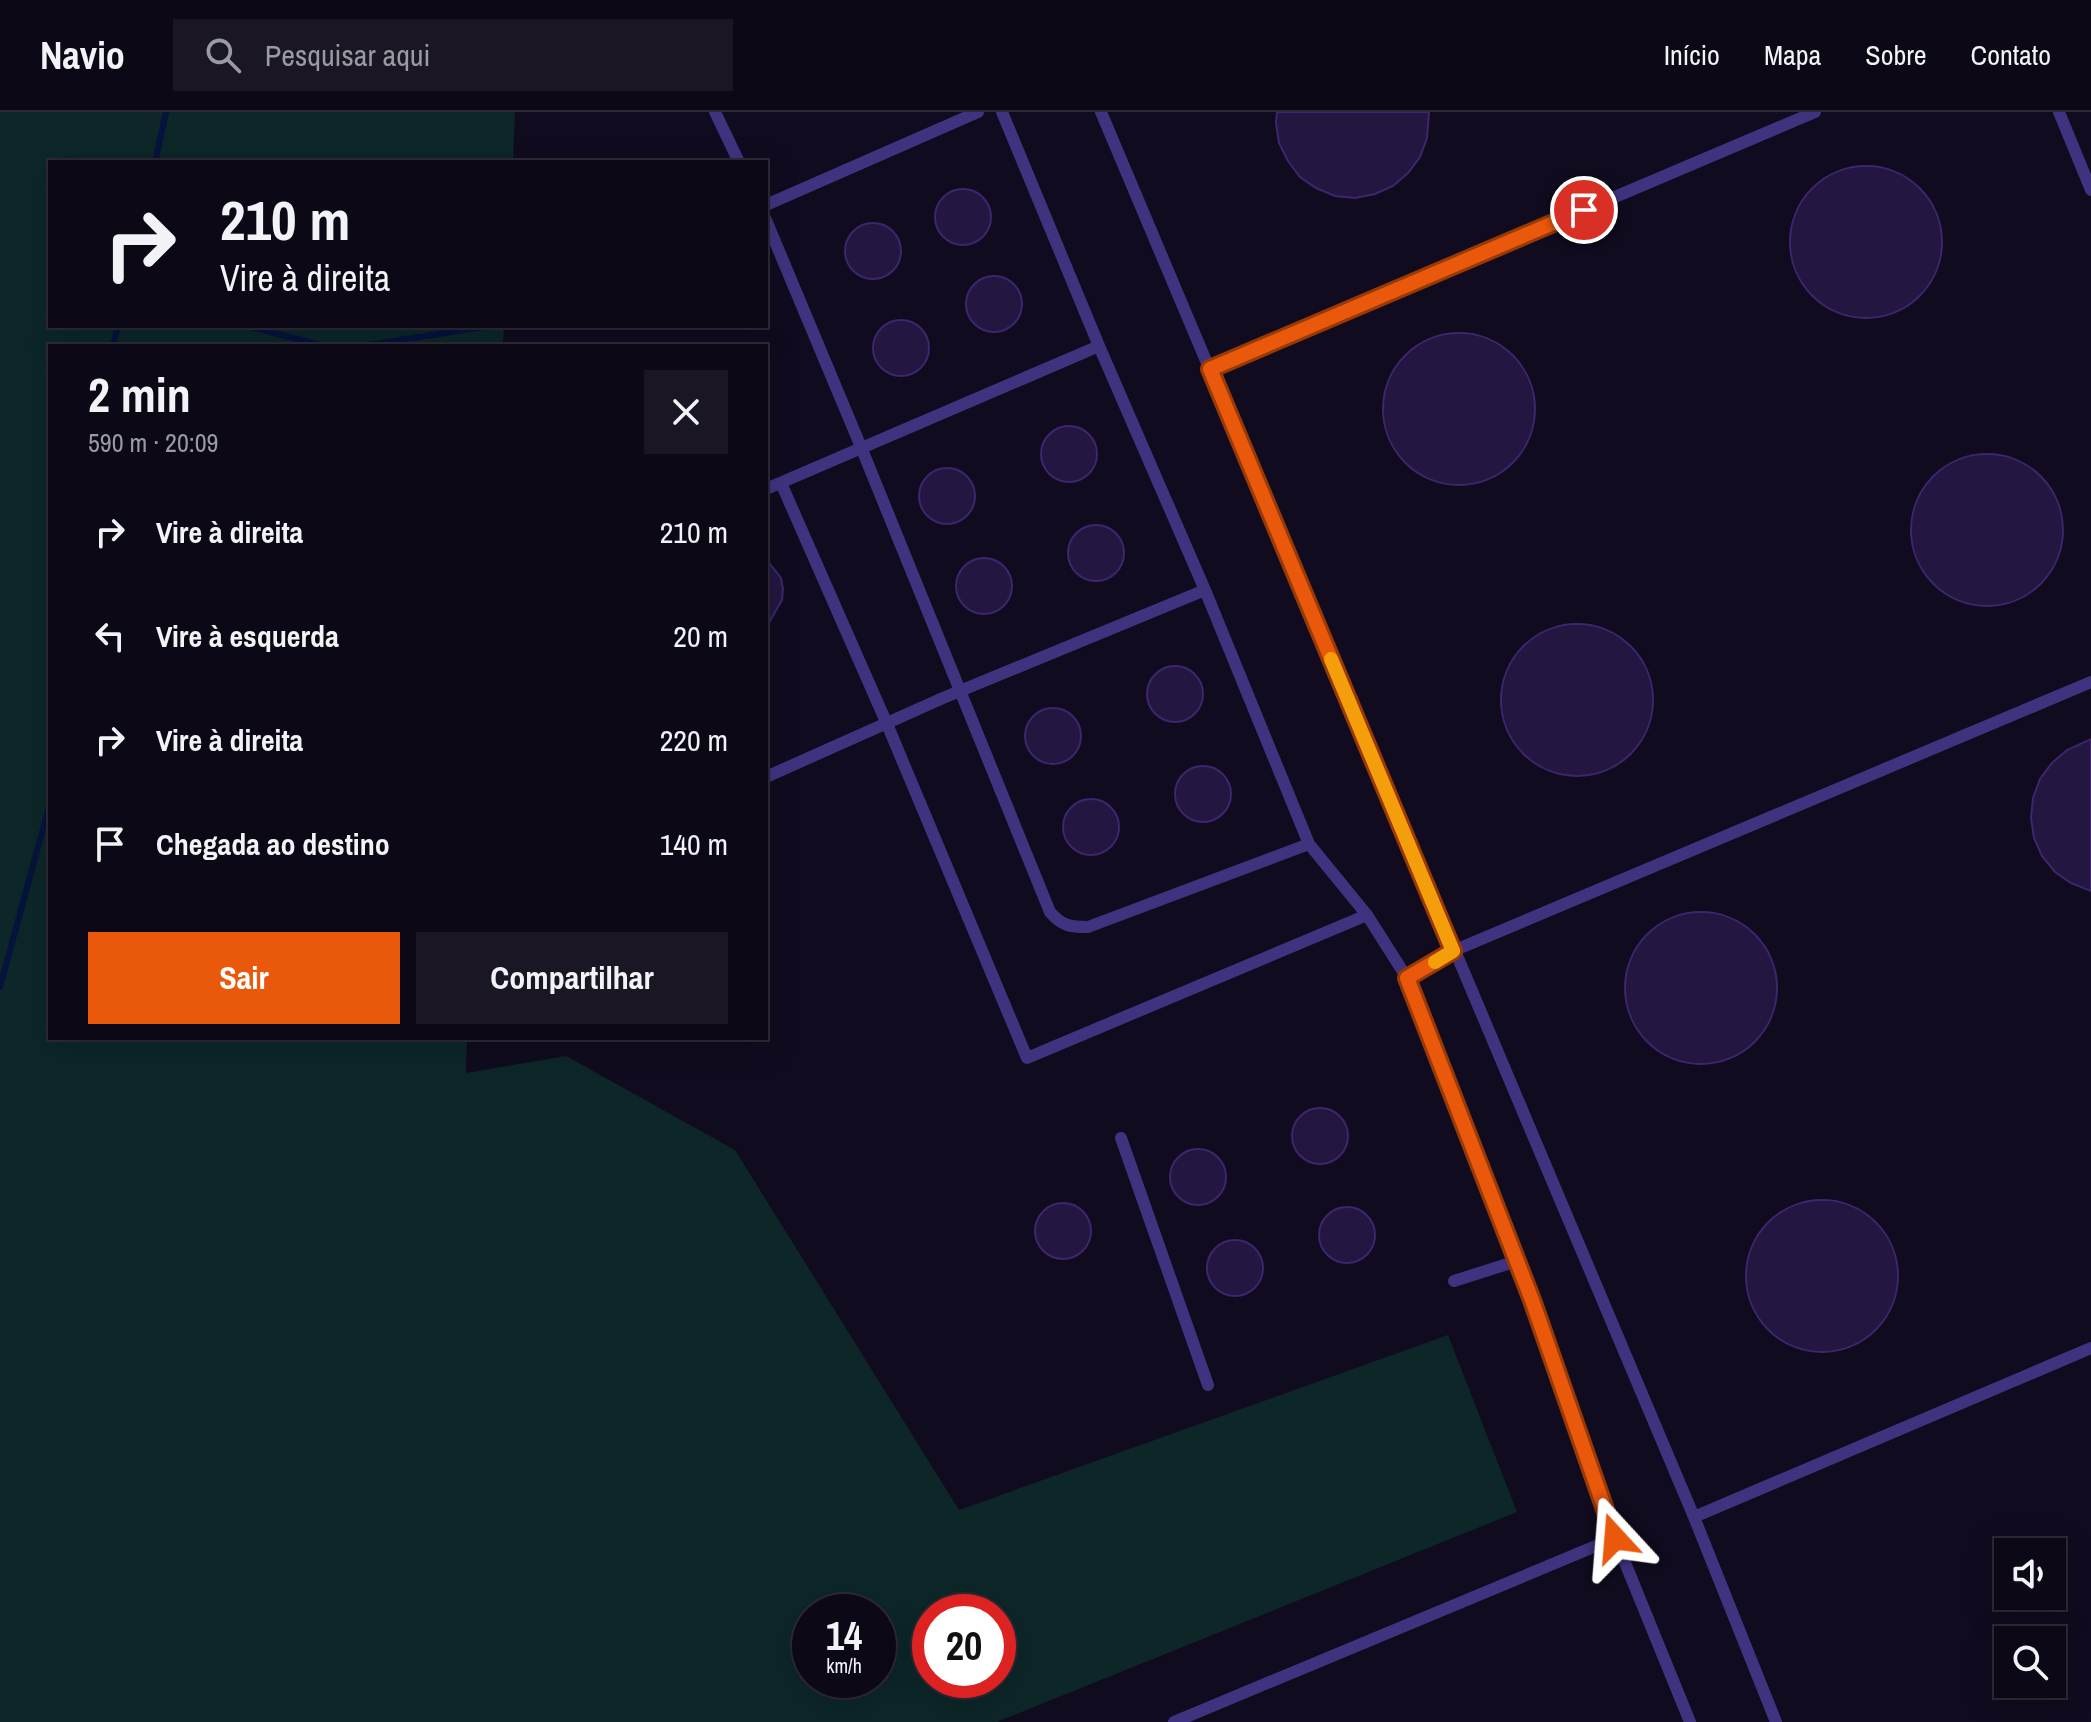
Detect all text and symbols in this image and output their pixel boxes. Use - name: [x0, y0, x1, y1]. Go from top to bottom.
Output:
- search box: [173, 19, 733, 91]
- text: Navio: [40, 30, 125, 81]
- icon: search: [201, 33, 245, 77]
- text: Pesquisar aqui: [265, 35, 430, 75]
- text: Início: [1664, 36, 1720, 74]
- text: Mapa: [1764, 36, 1821, 74]
- text: Sobre: [1865, 36, 1927, 74]
- text: Contato: [1971, 36, 2051, 74]
- pin: [1550, 176, 1618, 244]
- text: 210 m: [220, 182, 350, 257]
- icon: arrive: [1562, 188, 1606, 232]
- icon: right: [88, 192, 192, 296]
- text: Vire à direita: [220, 254, 390, 302]
- text: 2 min: [88, 362, 191, 427]
- button: close: [644, 370, 728, 454]
- text: 590 m · 20:09: [88, 425, 218, 460]
- icon: right: [88, 510, 132, 554]
- text: Vire à direita: [156, 512, 303, 552]
- text: 210 m: [660, 512, 728, 552]
- icon: left: [88, 614, 132, 658]
- text: Vire à esquerda: [156, 616, 339, 656]
- text: 20 m: [673, 616, 728, 656]
- icon: right: [88, 718, 132, 762]
- text: Vire à direita: [156, 720, 303, 760]
- text: 220 m: [660, 720, 728, 760]
- icon: arrive: [88, 822, 132, 866]
- text: Chegada ao destino: [156, 824, 390, 864]
- text: 140 m: [660, 824, 728, 864]
- button: Sair: [88, 932, 400, 1024]
- button: Compartilhar: [416, 932, 728, 1024]
- position arrow: [1573, 1496, 1657, 1580]
- map controls: [1994, 1538, 2066, 1698]
- button: sound: [1994, 1538, 2066, 1610]
- speed limit sign: 20: [912, 1594, 1016, 1698]
- text: 14: [826, 1609, 862, 1662]
- button: search: [1994, 1626, 2066, 1698]
- text: km/h: [826, 1652, 862, 1679]

